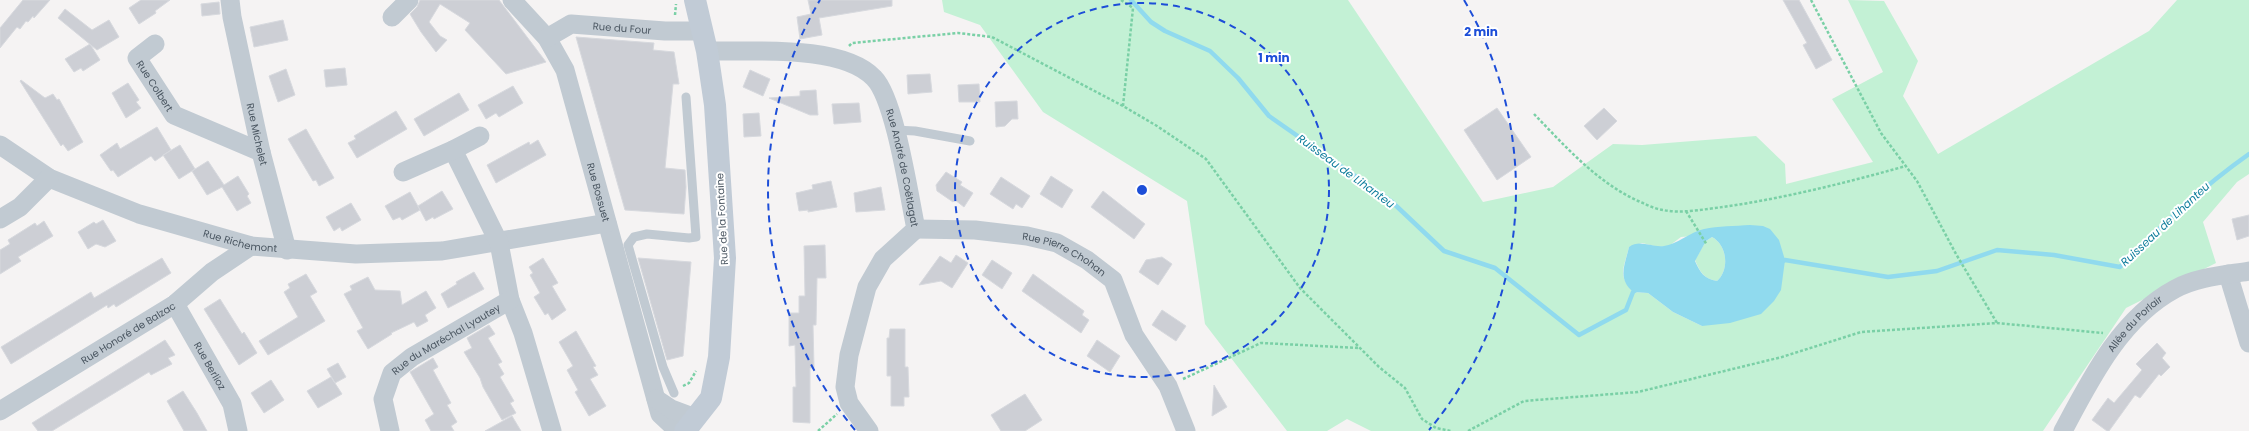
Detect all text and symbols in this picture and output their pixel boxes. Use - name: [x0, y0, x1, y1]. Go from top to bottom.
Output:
- street label: Rue du Four: [592, 18, 652, 37]
- text: 2 min: [1464, 23, 1498, 40]
- text: 1 min: [1258, 49, 1290, 66]
- street label: Rue Colbert: [133, 57, 177, 115]
- street label: Rue Michelet: [243, 102, 272, 167]
- street label: Rue André de Coëtlagat: [882, 107, 923, 228]
- water label: Ruisseau de Lihanteu: [1294, 130, 1398, 212]
- street label: Rue Bossuet: [583, 161, 614, 224]
- street label: Rue de la Fontaine: [712, 173, 732, 265]
- water label: Ruisseau de Lihanteu: [2117, 178, 2213, 270]
- centre of rings: [1135, 183, 1149, 197]
- street label: Rue Richemont: [202, 225, 278, 255]
- street label: Rue Pierre Chohan: [1022, 228, 1109, 280]
- street label: Allée du Porlair: [2103, 291, 2165, 355]
- street label: Rue Honoré de Balzac: [78, 298, 178, 367]
- street label: Rue du Maréchal Lyautey: [388, 300, 503, 378]
- street label: Rue Berlioz: [190, 339, 230, 393]

